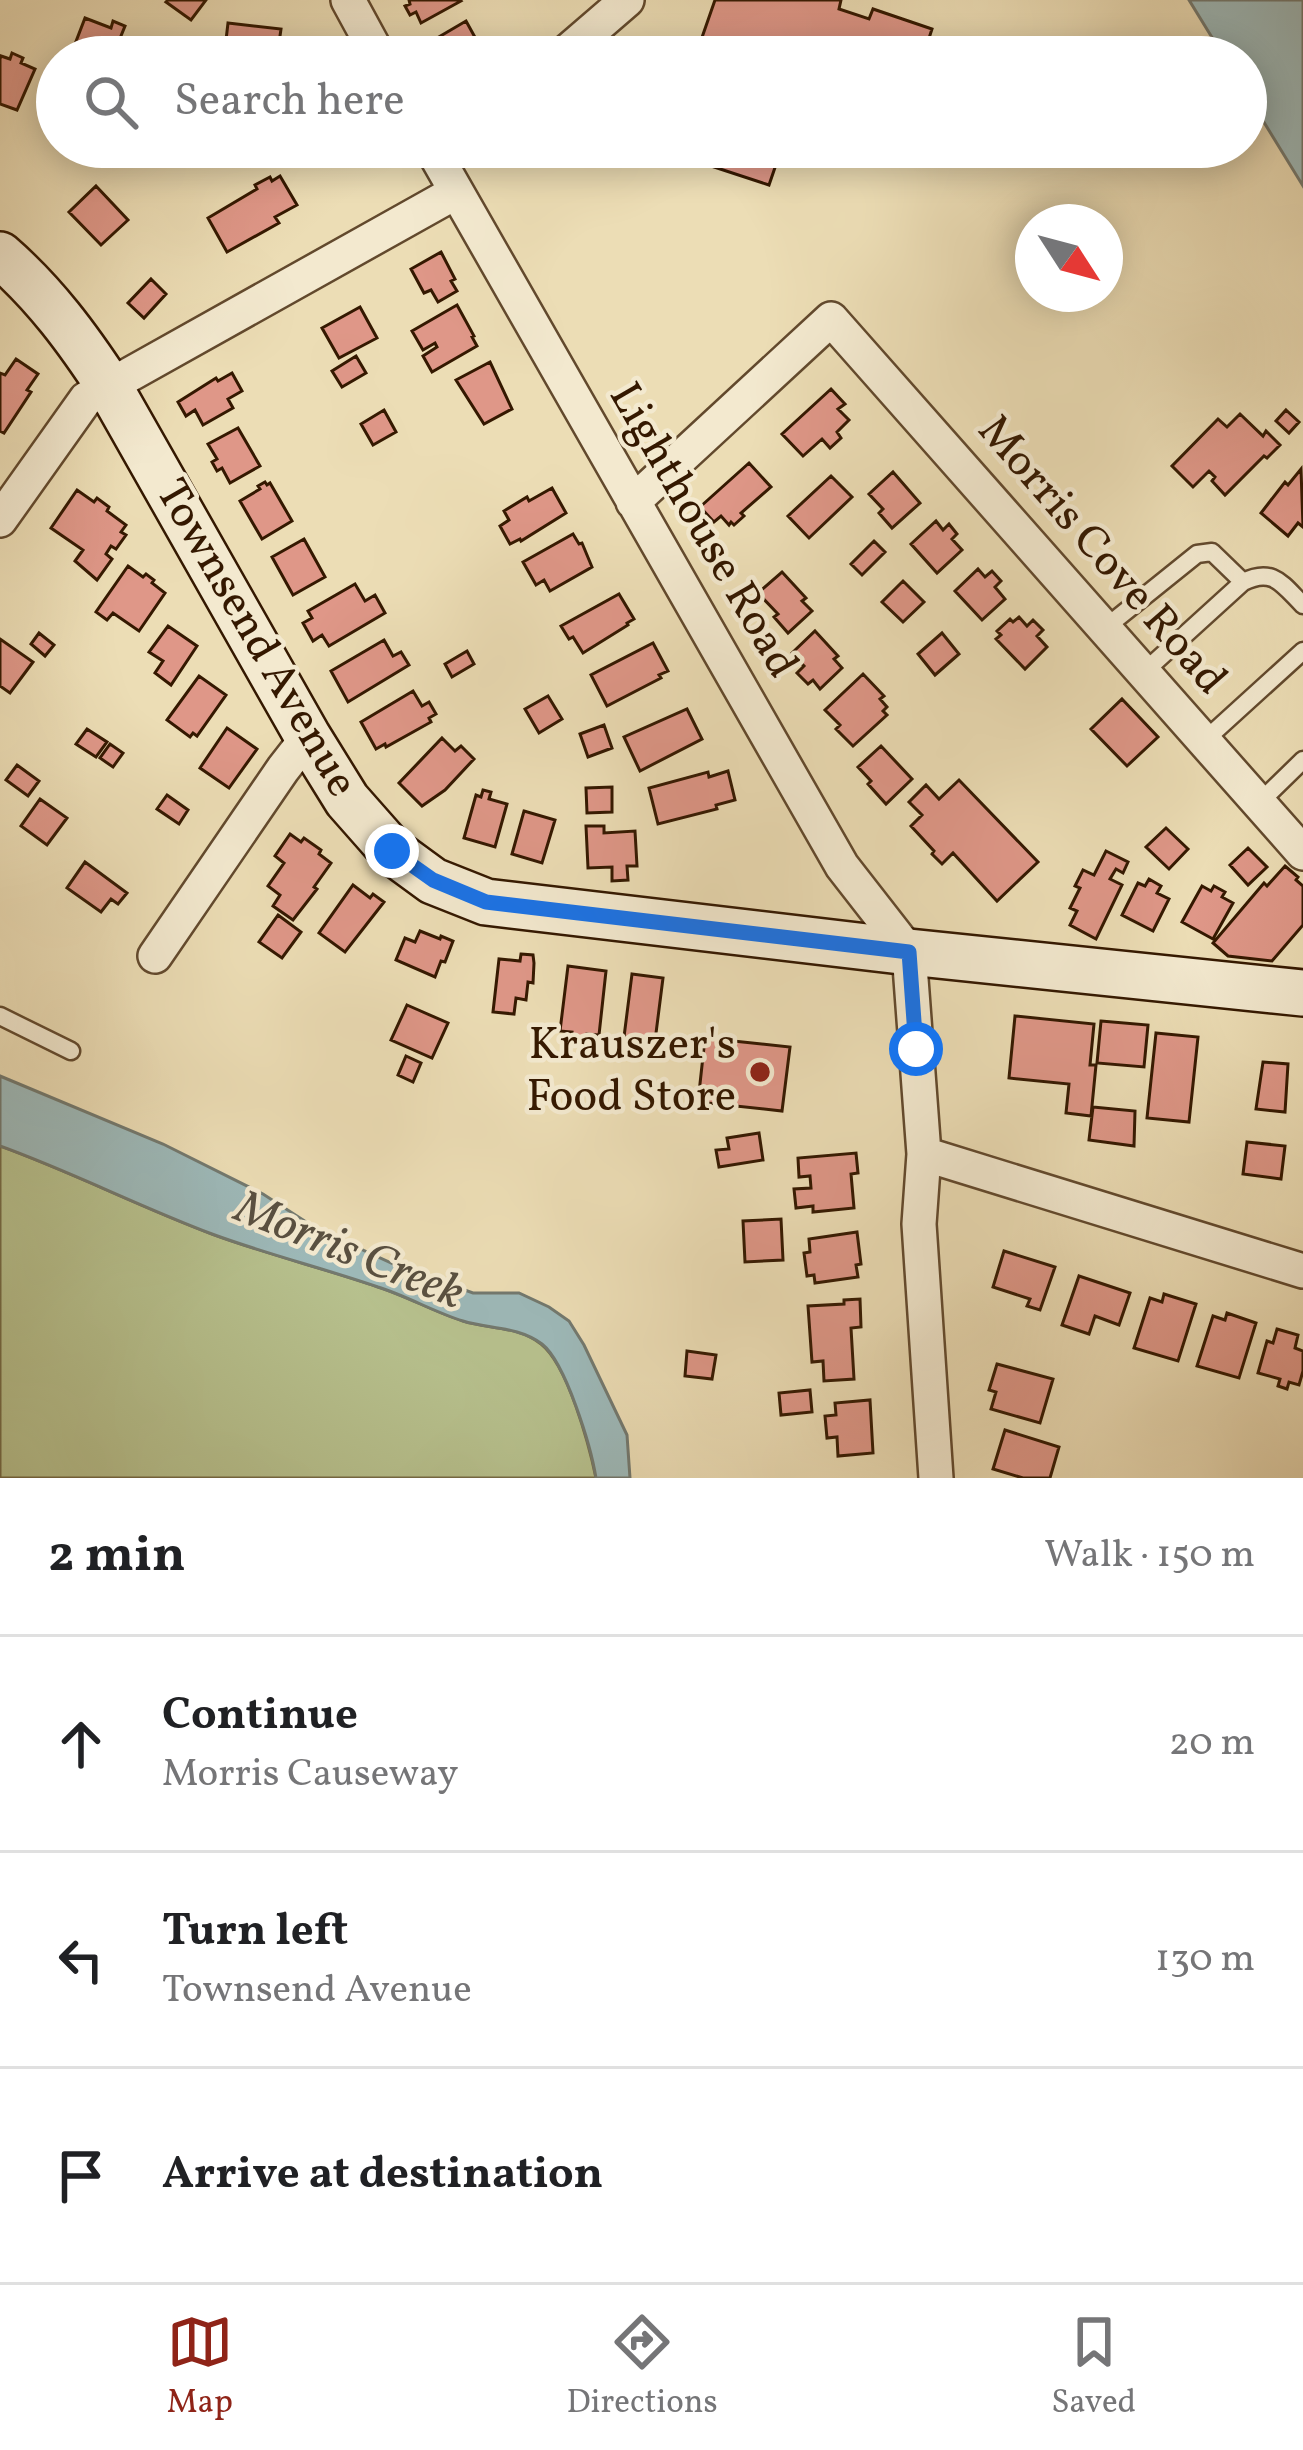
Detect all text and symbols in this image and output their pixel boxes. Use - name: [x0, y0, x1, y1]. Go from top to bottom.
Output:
- search box: [36, 36, 1267, 168]
- icon: search: [78, 69, 144, 135]
- text: Search here: [174, 71, 405, 134]
- north arrow: [1015, 204, 1123, 312]
- street label: Lighthouse Road: [592, 372, 812, 690]
- street label: Morris Cove Road: [962, 402, 1240, 710]
- street label: Townsend Avenue: [138, 468, 372, 810]
- route end: [365, 824, 419, 878]
- place label: Krauszer's Food Store: [526, 1015, 736, 1130]
- route start: [889, 1022, 943, 1076]
- marker: Krauszer's Food Store: [747, 1059, 773, 1085]
- water label: Morris Creek: [223, 1175, 474, 1328]
- text: 2 min: [48, 1521, 186, 1592]
- text: Walk · 150 m: [1044, 1529, 1255, 1583]
- text: Continue: [162, 1685, 358, 1748]
- icon: ahead: [48, 1711, 114, 1777]
- text: 20 m: [1169, 1717, 1255, 1771]
- text: Morris Causeway: [162, 1748, 458, 1802]
- text: Turn left: [162, 1901, 348, 1964]
- icon: left: [48, 1927, 114, 1993]
- text: 130 m: [1155, 1933, 1255, 1987]
- text: Townsend Avenue: [162, 1964, 472, 2018]
- icon: arrive: [48, 2143, 114, 2209]
- text: Arrive at destination: [162, 2144, 603, 2207]
- tab: Map: [167, 2309, 233, 2427]
- tab: Directions: [566, 2309, 718, 2427]
- tab: Saved: [1051, 2309, 1136, 2427]

